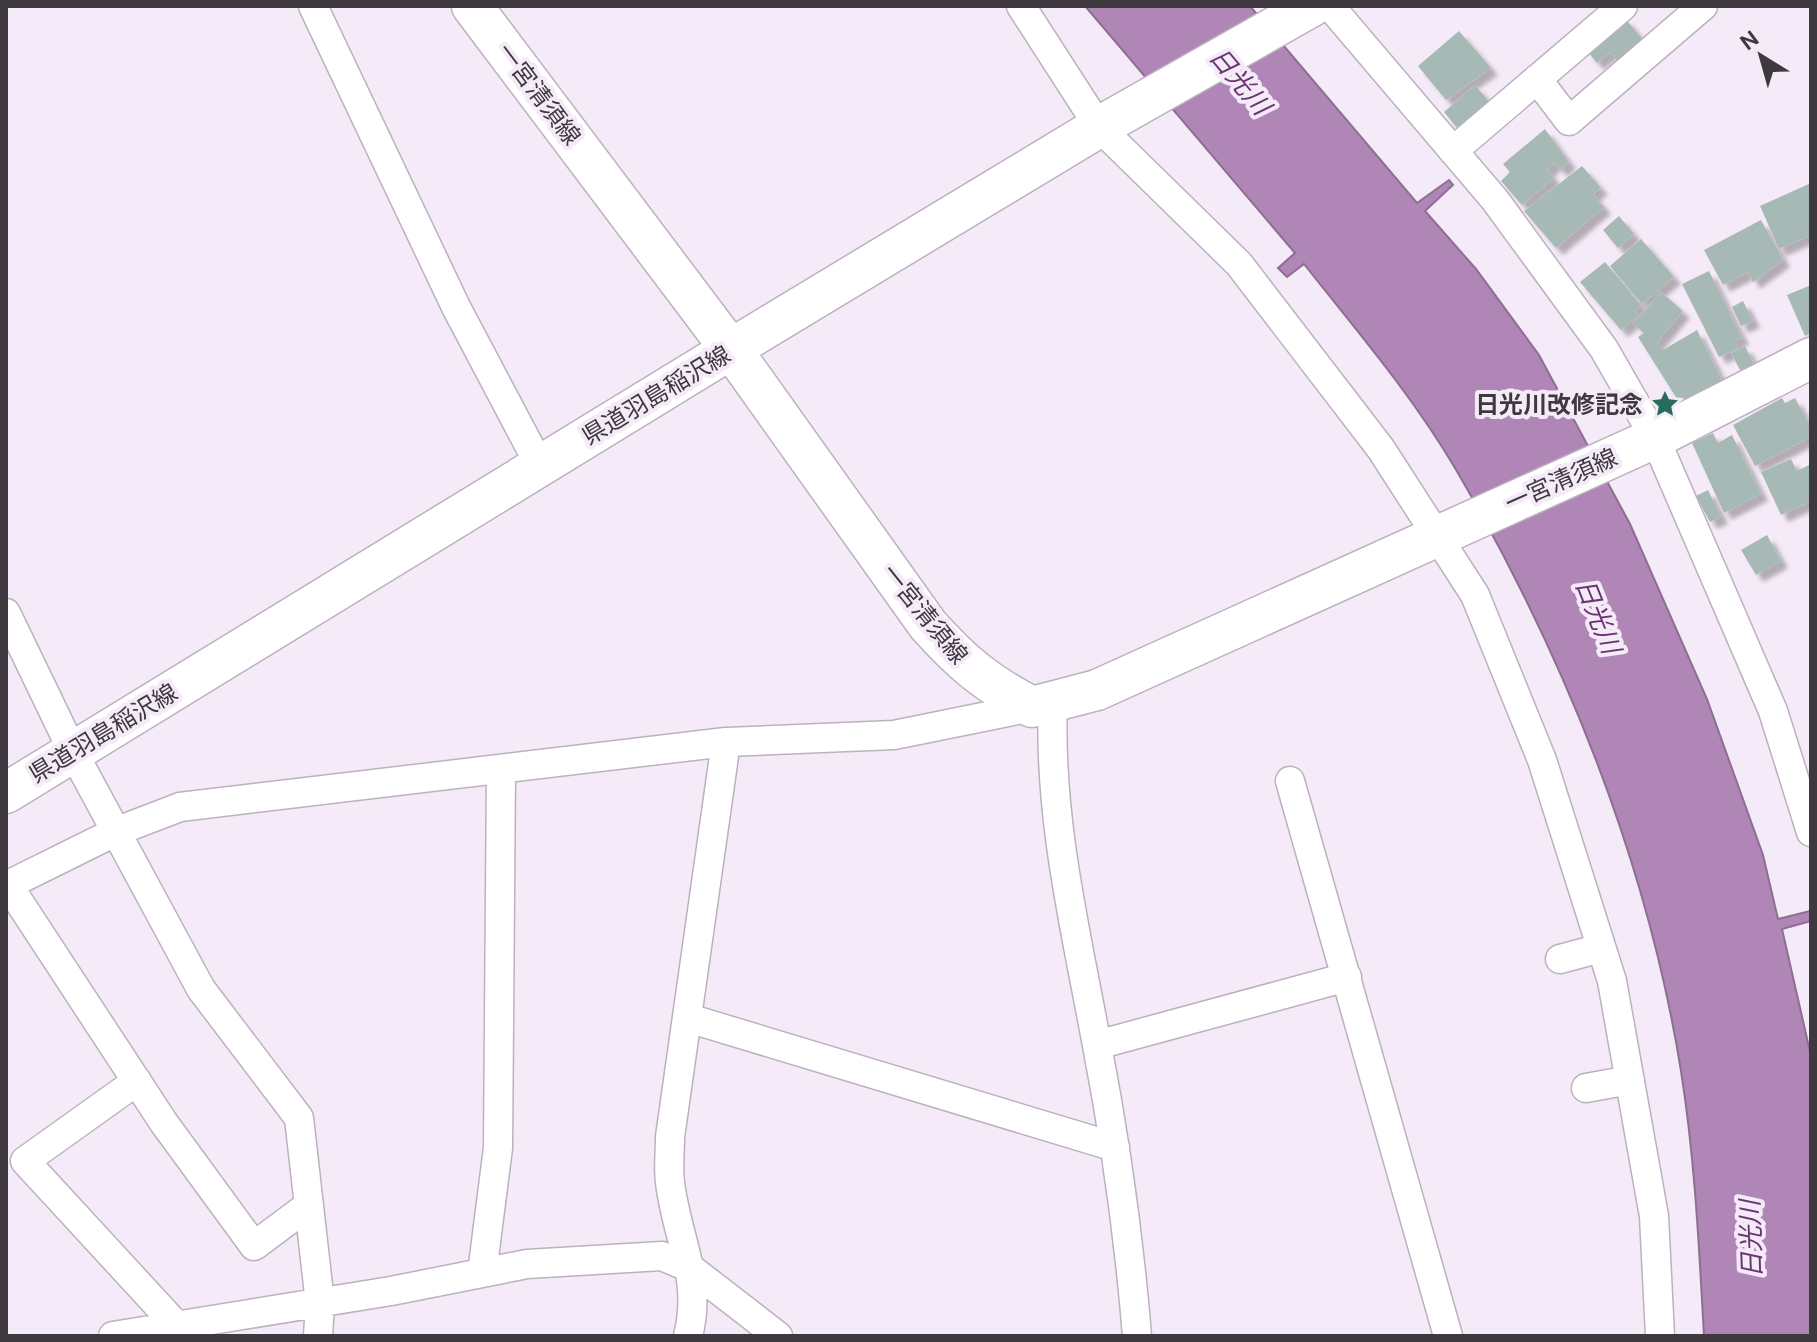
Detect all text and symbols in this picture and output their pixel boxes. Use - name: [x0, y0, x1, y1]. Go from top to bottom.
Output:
- north arrow: [1721, 16, 1801, 96]
- text: N: [1734, 24, 1764, 57]
- street label: 一宮清須線: [491, 37, 587, 151]
- water label: 日光川: [1202, 40, 1280, 124]
- street label: 県道羽島稲沢線: [576, 338, 736, 452]
- place label: 日光川改修記念: [1475, 389, 1643, 420]
- place icon: 日光川改修記念: [1650, 389, 1680, 419]
- street label: 一宮清須線: [1500, 441, 1622, 519]
- street label: 一宮清須線: [875, 558, 975, 670]
- water label: 日光川: [1568, 573, 1629, 661]
- street label: 県道羽島稲沢線: [23, 676, 183, 790]
- water label: 日光川: [1733, 1196, 1769, 1279]

